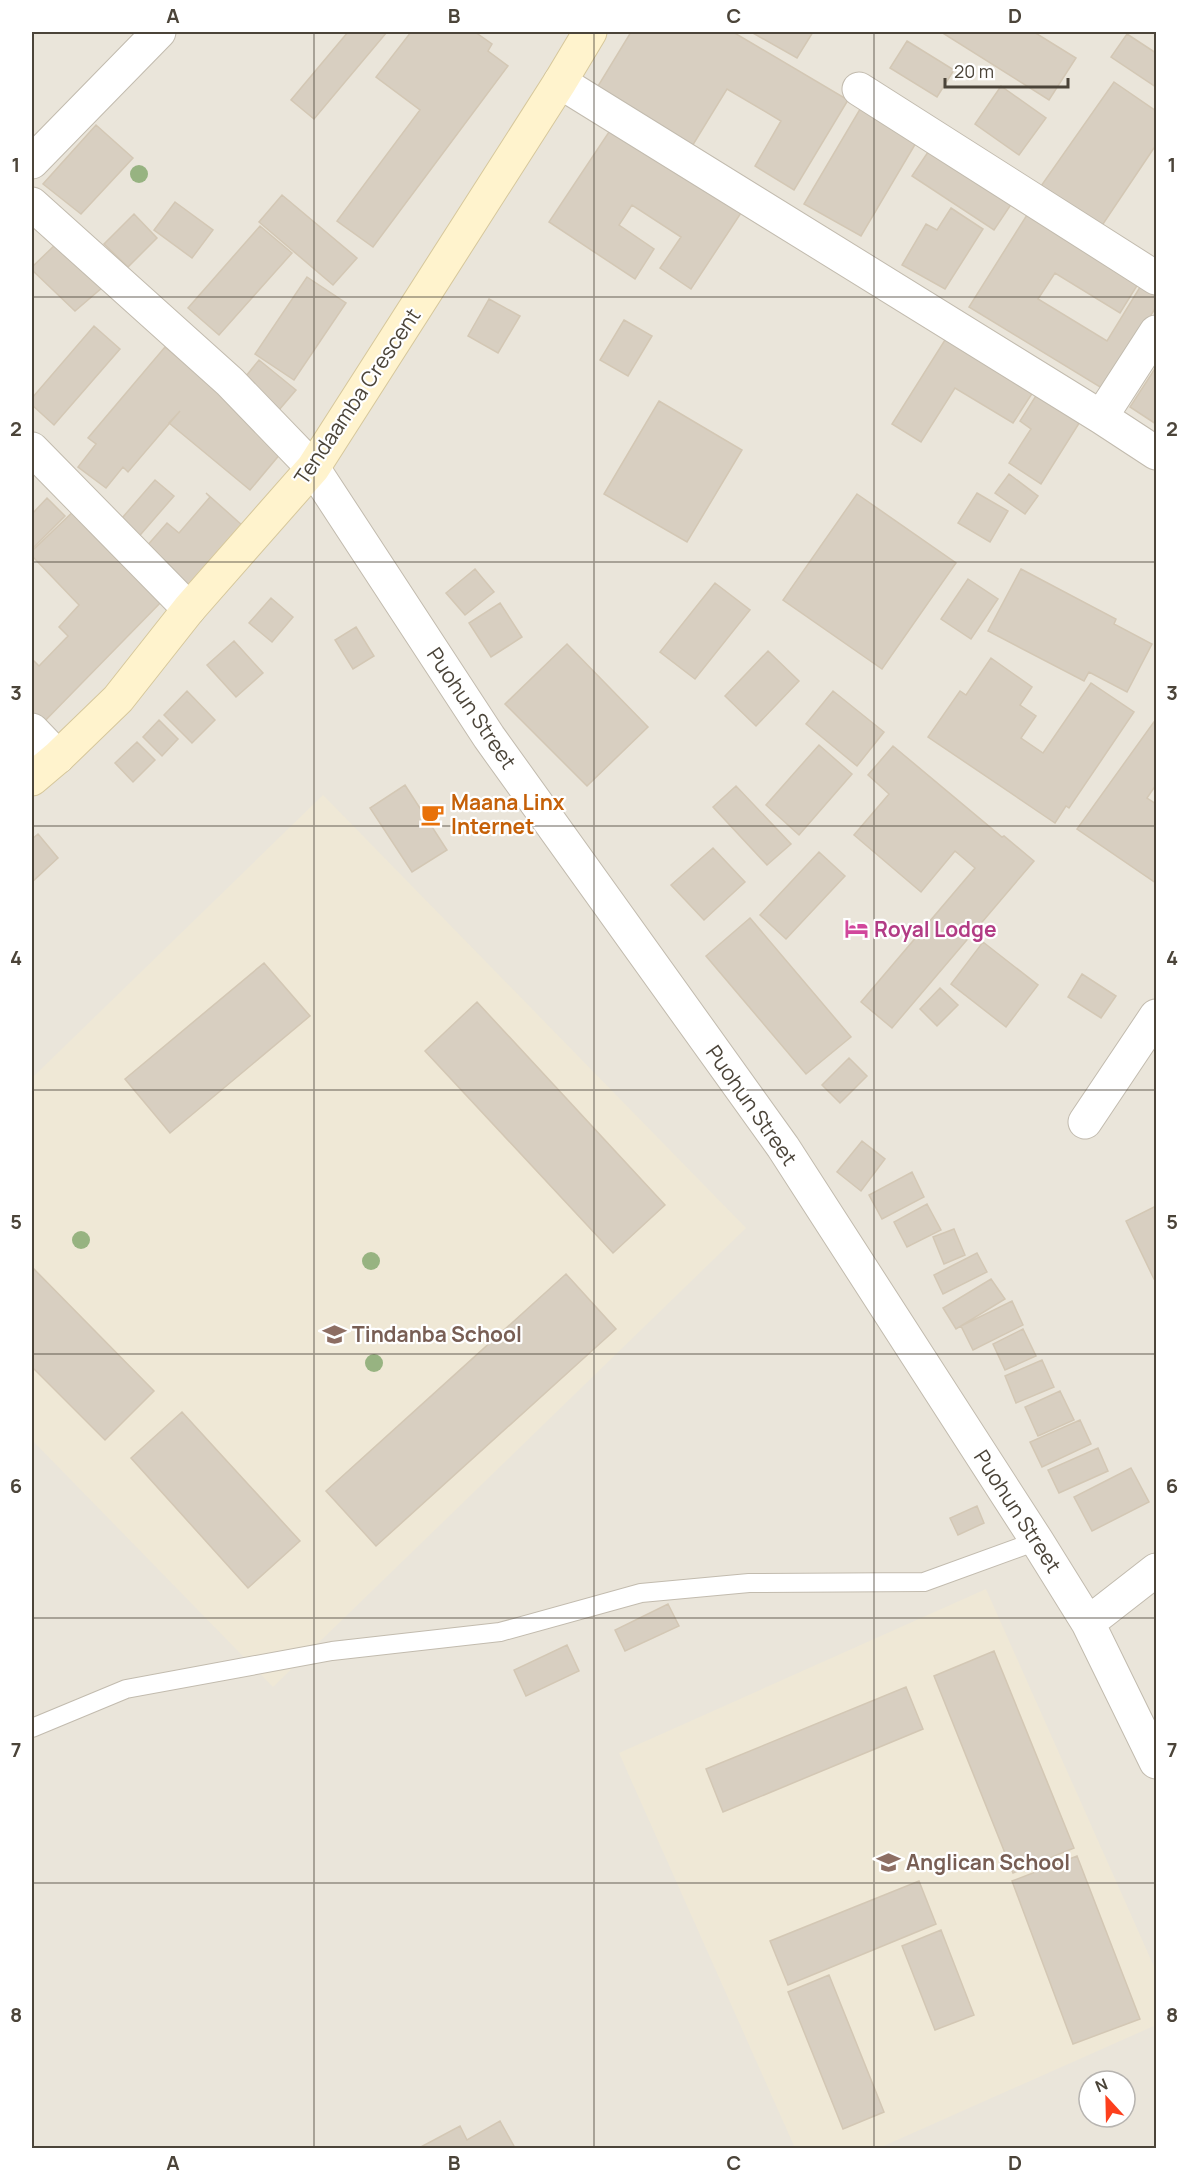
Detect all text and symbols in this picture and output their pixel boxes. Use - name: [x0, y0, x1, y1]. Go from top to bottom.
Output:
- text: A: [166, 2, 180, 29]
- text: B: [448, 2, 461, 29]
- text: C: [727, 2, 741, 29]
- text: D: [1008, 2, 1022, 29]
- scale bar: [945, 51, 1068, 89]
- text: 20 m: [954, 59, 994, 83]
- text: 1: [12, 151, 20, 178]
- text: 1: [1168, 151, 1176, 178]
- street label: Tendaamba Crescent: [288, 302, 426, 490]
- text: 2: [10, 415, 22, 442]
- text: 2: [1166, 415, 1178, 442]
- street label: Puohun Street: [421, 642, 523, 774]
- text: 3: [10, 679, 22, 706]
- text: 3: [1166, 679, 1178, 706]
- place label: Maana Linx Internet: [451, 788, 565, 840]
- cafe icon: Maana Linx Internet: [420, 801, 446, 827]
- place label: Royal Lodge: [874, 915, 997, 943]
- hotel icon: Royal Lodge: [843, 916, 869, 942]
- text: 4: [10, 944, 22, 971]
- text: 4: [1166, 944, 1178, 971]
- street label: Puohun Street: [700, 1039, 804, 1171]
- text: 5: [10, 1208, 22, 1235]
- text: 5: [1166, 1208, 1178, 1235]
- place label: Tindanba School: [352, 1320, 522, 1348]
- school or university icon: Tindanba School: [321, 1321, 347, 1347]
- street label: Puohun Street: [968, 1444, 1068, 1578]
- text: 6: [10, 1472, 22, 1499]
- text: 6: [1166, 1472, 1178, 1499]
- text: 7: [11, 1736, 21, 1763]
- text: 7: [1167, 1736, 1177, 1763]
- place label: Anglican School: [906, 1848, 1070, 1876]
- school or university icon: Anglican School: [875, 1849, 901, 1875]
- text: 8: [10, 2001, 22, 2028]
- text: 8: [1166, 2001, 1178, 2028]
- north arrow: [1077, 2069, 1137, 2129]
- text: N: [1092, 2073, 1111, 2097]
- text: A: [166, 2149, 180, 2176]
- text: B: [448, 2149, 461, 2176]
- text: C: [727, 2149, 741, 2176]
- text: D: [1008, 2149, 1022, 2176]

